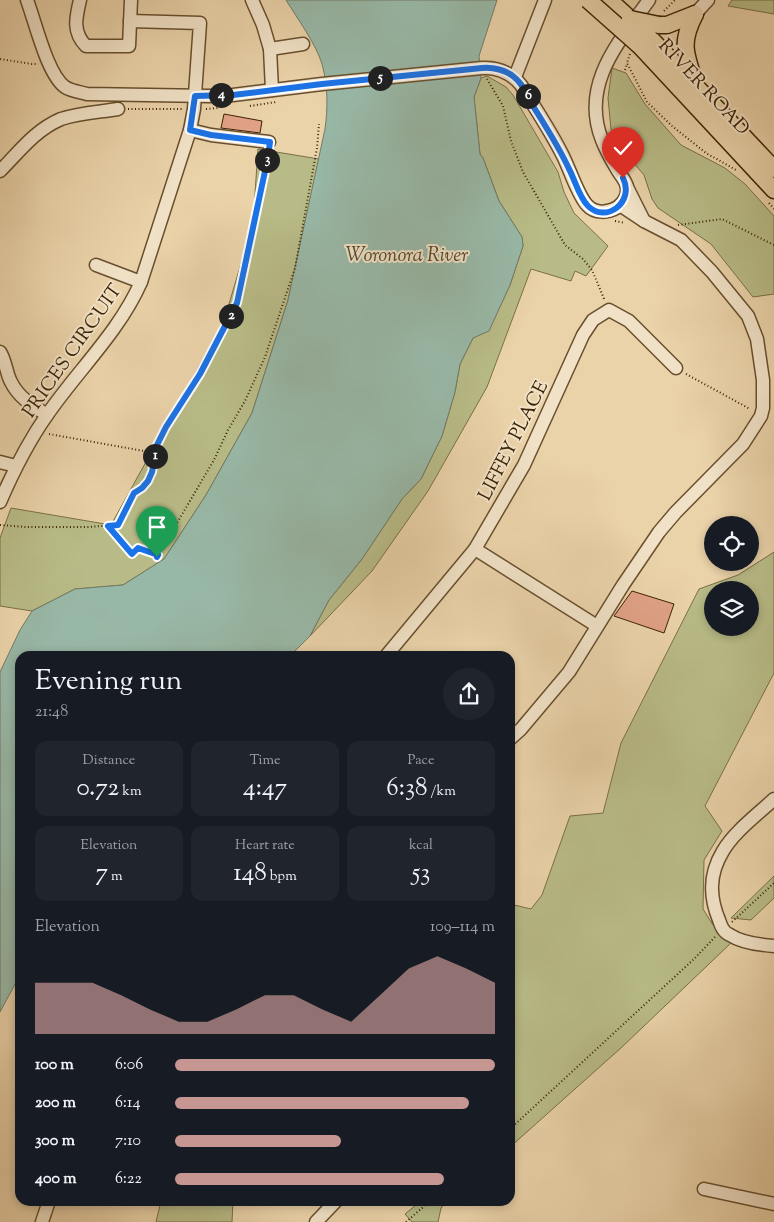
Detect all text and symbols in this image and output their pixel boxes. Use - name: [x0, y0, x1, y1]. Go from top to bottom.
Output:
- street label: RIVER ROAD: [651, 33, 755, 142]
- pin: 5: [368, 66, 392, 90]
- text: 5: [378, 68, 383, 88]
- pin: 4: [208, 82, 234, 108]
- pin: 6: [516, 84, 540, 108]
- text: 4: [218, 85, 225, 105]
- text: 6: [525, 86, 532, 106]
- pin: [602, 127, 644, 178]
- icon: check: [609, 134, 637, 162]
- pin: 3: [254, 148, 280, 172]
- text: 3: [265, 150, 270, 170]
- water label: Woronora River: [346, 242, 468, 271]
- street label: PRICES CIRCUIT: [17, 279, 129, 424]
- pin: 2: [218, 304, 244, 328]
- text: 2: [228, 306, 235, 326]
- street label: LIFFEY PLACE: [472, 376, 556, 506]
- pin: 1: [142, 444, 168, 468]
- text: 1: [153, 446, 158, 466]
- pin: [136, 506, 178, 557]
- icon: arrive: [143, 513, 171, 541]
- map controls: [704, 516, 759, 636]
- button: locate: [704, 516, 759, 571]
- button: layers: [704, 581, 759, 636]
- text: Evening run: [35, 662, 182, 702]
- button: share: [443, 668, 495, 720]
- text: 21:48: [35, 701, 68, 724]
- text: Distance: [83, 751, 135, 771]
- text: Time: [249, 751, 281, 771]
- text: Pace: [408, 751, 434, 771]
- text: 0.72: [76, 771, 119, 807]
- text: 4:47: [243, 771, 287, 807]
- text: 6:38: [386, 771, 427, 807]
- text: km: [119, 782, 142, 802]
- text: /km: [427, 782, 456, 802]
- text: Elevation: [81, 836, 137, 856]
- text: Heart rate: [235, 836, 295, 856]
- text: kcal: [409, 836, 433, 856]
- text: 7: [95, 856, 108, 892]
- text: 148: [233, 856, 267, 892]
- text: 53: [412, 856, 430, 892]
- text: m: [108, 867, 123, 887]
- text: bpm: [267, 867, 297, 887]
- text: Elevation: [35, 916, 100, 939]
- text: 109–114 m: [430, 916, 495, 939]
- text: 100 m: [35, 1054, 74, 1077]
- text: 6:06: [115, 1054, 143, 1077]
- text: 200 m: [35, 1092, 76, 1115]
- text: 6:14: [115, 1092, 140, 1115]
- text: 300 m: [35, 1130, 75, 1153]
- text: 7:10: [115, 1130, 141, 1153]
- text: 400 m: [35, 1168, 77, 1191]
- text: 6:22: [115, 1168, 142, 1191]

